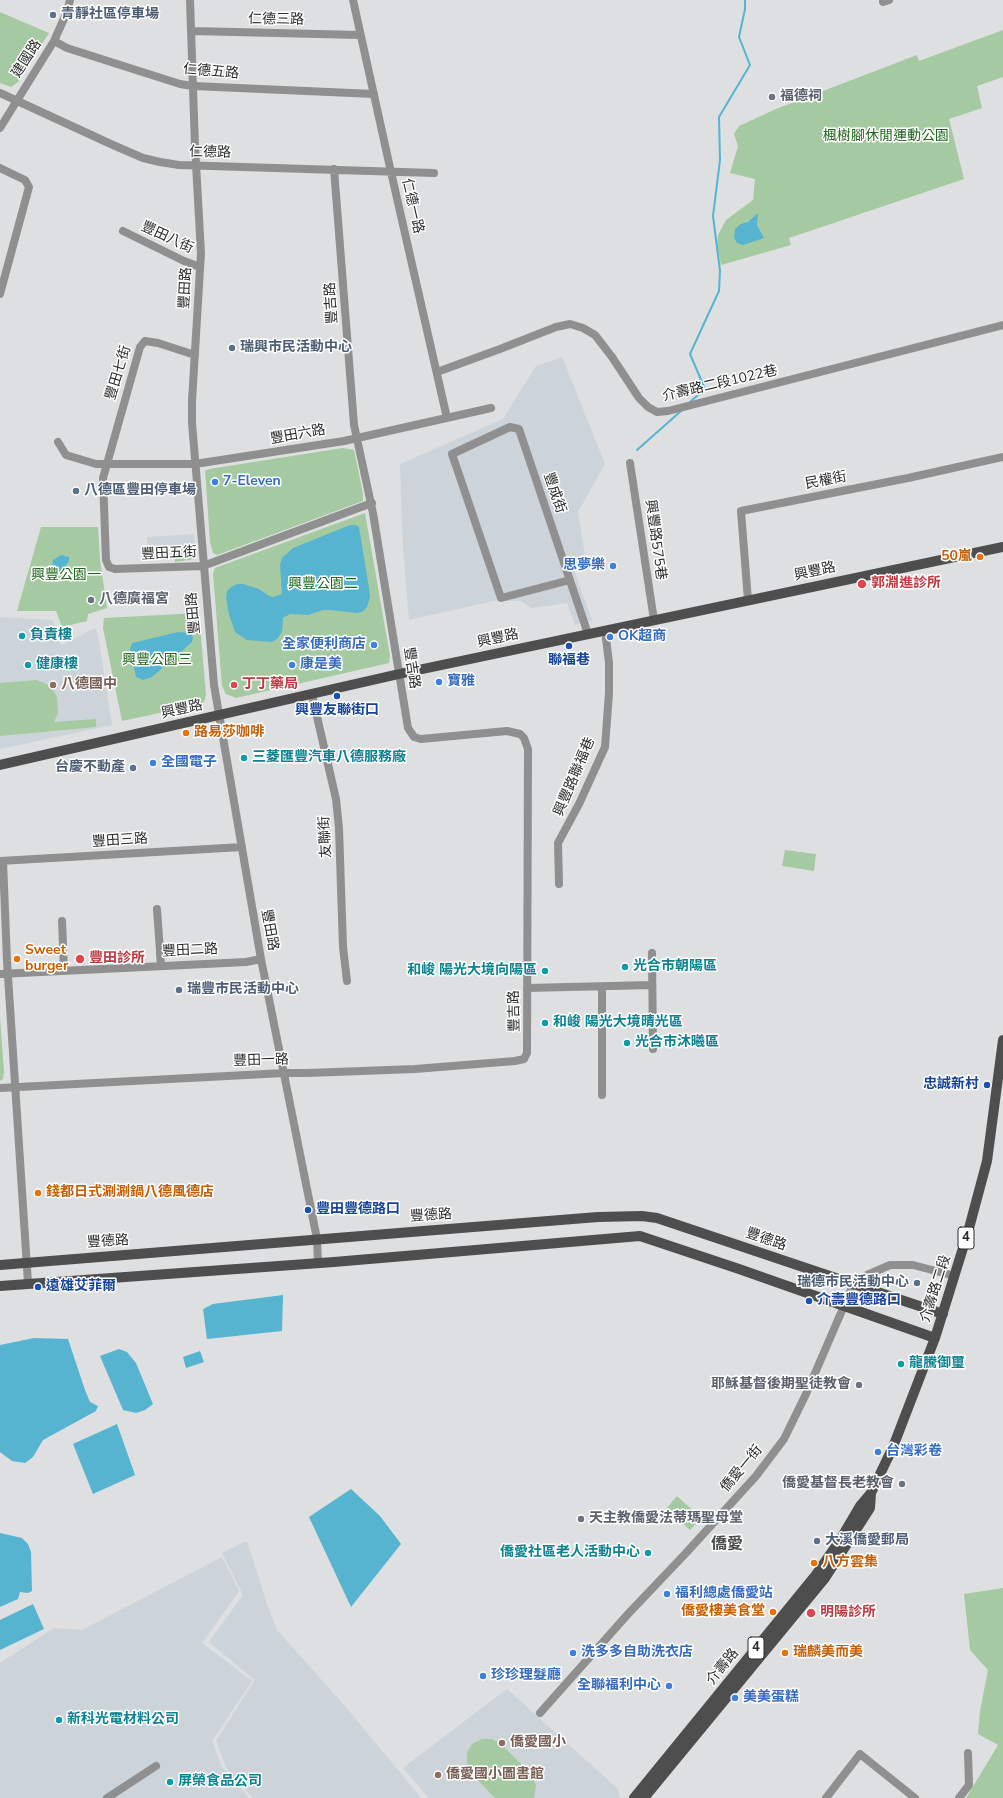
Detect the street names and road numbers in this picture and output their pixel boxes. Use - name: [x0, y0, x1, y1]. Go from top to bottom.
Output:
- street label: 仁德三路: [248, 11, 304, 29]
- street label: 建國路: [9, 37, 45, 81]
- street label: 仁德五路: [182, 61, 240, 83]
- street label: 仁德路: [189, 144, 231, 162]
- street label: 仁德一路: [398, 177, 426, 235]
- street label: 豐田八街: [138, 219, 196, 257]
- street label: 豐田路: [177, 267, 195, 309]
- street label: 豐吉路: [322, 281, 342, 325]
- street label: 豐田七街: [103, 344, 135, 402]
- street label: 介壽路二段1022巷: [661, 363, 779, 405]
- street label: 豐田六路: [269, 422, 327, 448]
- street label: 民權街: [804, 469, 848, 493]
- street label: 豐成街: [539, 470, 569, 516]
- street label: 興豐路575巷: [641, 499, 669, 581]
- street label: 豐田五街: [141, 544, 197, 564]
- street label: 興豐路: [793, 559, 837, 585]
- street label: 豐田路: [184, 591, 204, 635]
- street label: 興豐路: [476, 626, 520, 652]
- street label: 豐吉路: [399, 646, 423, 690]
- street label: 興豐路: [160, 697, 204, 723]
- street label: 興豐路聯福巷: [551, 735, 599, 819]
- street label: 友聯街: [317, 816, 335, 858]
- street label: 豐田三路: [91, 831, 149, 851]
- street label: 豐田路: [257, 908, 281, 952]
- street label: 豐田二路: [162, 941, 218, 961]
- street label: 豐吉路: [506, 990, 524, 1032]
- street label: 豐田一路: [233, 1052, 289, 1070]
- street label: 豐德路: [409, 1206, 453, 1226]
- street label: 豐德路: [743, 1225, 789, 1255]
- road number: 4: [958, 1227, 974, 1249]
- street label: 豐德路: [86, 1232, 130, 1252]
- street label: 介壽路二段: [917, 1253, 955, 1325]
- street label: 僑愛一街: [718, 1442, 766, 1496]
- road number: 4: [748, 1637, 764, 1659]
- street label: 介壽路: [703, 1645, 743, 1689]

